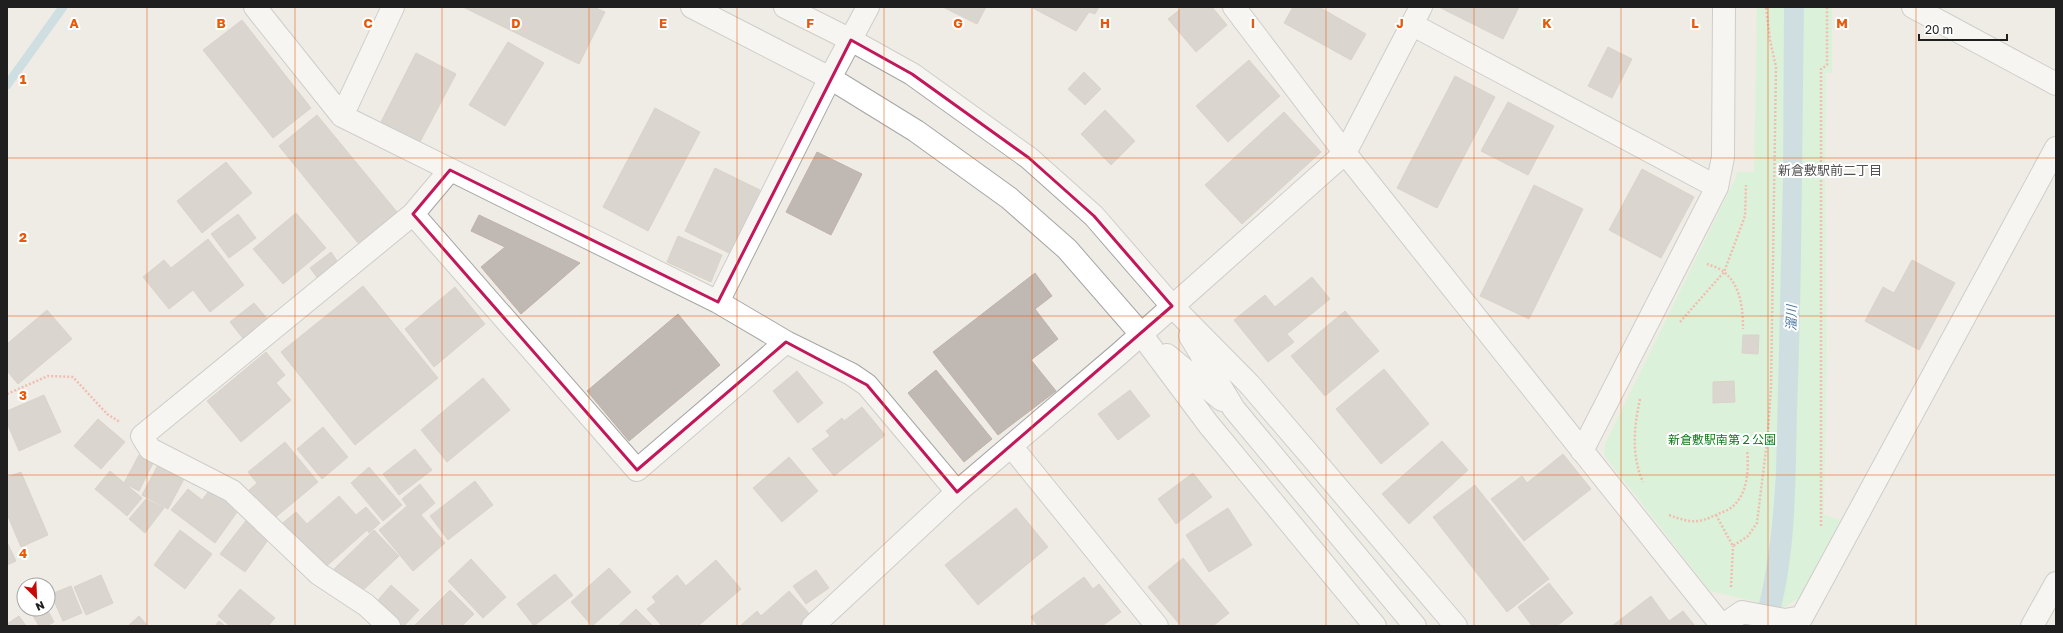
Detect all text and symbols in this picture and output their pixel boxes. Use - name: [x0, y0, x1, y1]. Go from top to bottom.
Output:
- text: A: [69, 15, 79, 31]
- text: B: [216, 15, 226, 31]
- text: C: [363, 15, 373, 31]
- text: D: [511, 15, 521, 31]
- text: E: [659, 15, 667, 31]
- text: F: [806, 15, 814, 31]
- text: G: [953, 15, 963, 31]
- text: H: [1100, 15, 1110, 31]
- text: I: [1251, 15, 1255, 31]
- text: J: [1396, 15, 1404, 31]
- text: K: [1542, 15, 1552, 31]
- text: L: [1691, 15, 1699, 31]
- text: M: [1836, 15, 1848, 31]
- scale bar: [1919, 16, 2007, 42]
- text: 20 m: [1925, 22, 1953, 37]
- text: 1: [20, 71, 27, 87]
- district label: 新倉敷駅前二丁目: [1778, 162, 1882, 178]
- text: 2: [19, 229, 27, 245]
- water label: 溜川: [1783, 303, 1799, 331]
- text: 3: [19, 387, 27, 403]
- park label: 新倉敷駅南第２公園: [1668, 432, 1776, 447]
- text: 4: [19, 545, 27, 561]
- north arrow: [16, 577, 56, 617]
- text: N: [34, 599, 47, 614]

